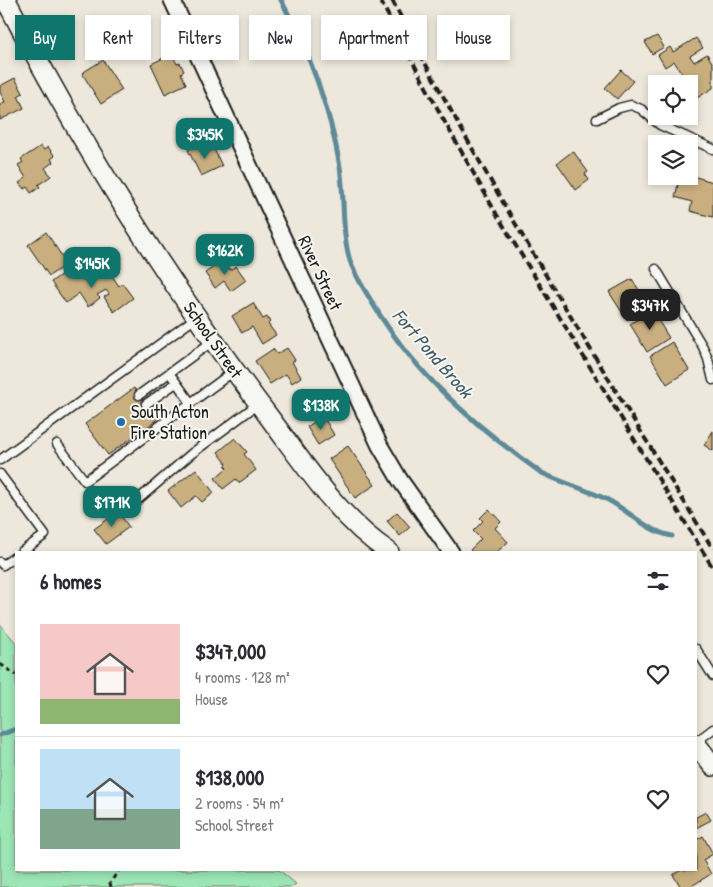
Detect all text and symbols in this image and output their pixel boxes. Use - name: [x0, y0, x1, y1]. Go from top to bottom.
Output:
- chip: Buy: [15, 15, 75, 60]
- chip: Rent: [85, 15, 151, 60]
- chip: Filters: [161, 15, 239, 60]
- chip: New: [249, 15, 311, 60]
- chip: Apartment: [321, 15, 427, 60]
- chip: House: [437, 15, 510, 60]
- map controls: [648, 75, 698, 185]
- button: locate: [648, 75, 698, 125]
- pin: $345K: [170, 118, 240, 160]
- text: $345K: [187, 123, 223, 145]
- button: layers: [648, 135, 698, 185]
- street label: River Street: [292, 231, 349, 315]
- pin: $162K: [190, 234, 260, 276]
- text: $162K: [207, 239, 243, 261]
- pin: $145K: [57, 246, 127, 289]
- text: $145K: [74, 252, 110, 274]
- pin: $347K: [615, 288, 685, 331]
- text: $347K: [631, 294, 669, 316]
- street label: School Street: [178, 296, 249, 384]
- water label: Fort Pond Brook: [387, 303, 480, 405]
- pin: $138K: [286, 388, 356, 431]
- text: $138K: [303, 394, 339, 416]
- place label: South Acton Fire Station: [130, 399, 209, 445]
- marker: South Acton Fire Station: [115, 416, 127, 428]
- pin: $171K: [77, 486, 147, 528]
- text: $171K: [94, 491, 130, 513]
- text: 6 homes: [40, 567, 101, 596]
- icon: filters: [644, 567, 672, 595]
- text: $347,000: [195, 637, 266, 666]
- icon: home: [80, 644, 140, 704]
- icon: heart: [644, 660, 672, 688]
- text: 4 rooms · 128 m²: [195, 666, 290, 688]
- text: House: [195, 688, 228, 710]
- text: $138,000: [195, 763, 264, 792]
- icon: home: [80, 769, 140, 829]
- icon: heart: [644, 785, 672, 813]
- text: 2 rooms · 54 m²: [195, 792, 284, 814]
- text: School Street: [195, 814, 273, 836]

